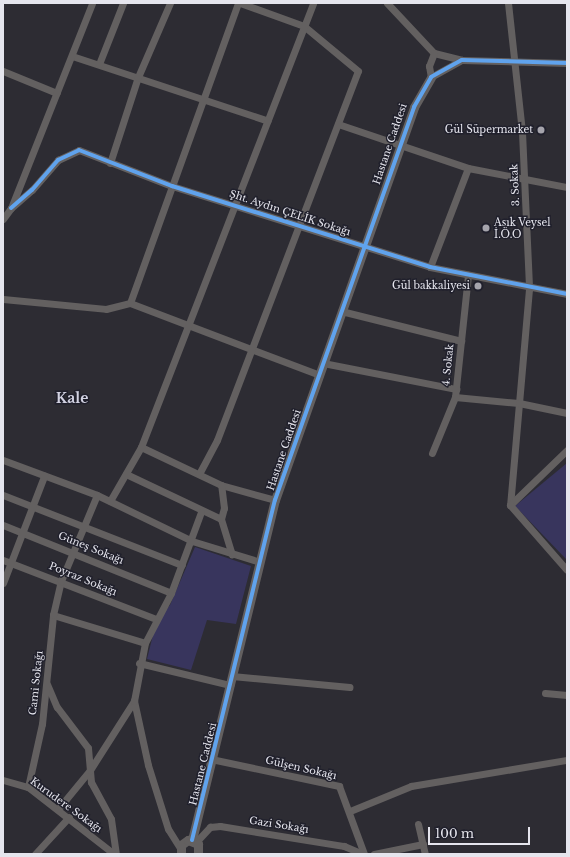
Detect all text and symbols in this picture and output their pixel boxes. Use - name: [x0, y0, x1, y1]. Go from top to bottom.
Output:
- street label: Hastane Caddesi: [371, 102, 409, 186]
- place label: Gül Süpermarket: [445, 124, 533, 136]
- marker: Gül Süpermarket: [536, 125, 546, 135]
- street label: 3. Sokak: [508, 163, 522, 207]
- street label: Şht. Aydın ÇELİK Sokağı: [228, 188, 352, 238]
- place label: Aşık Veysel İ.Ö.O: [494, 216, 551, 240]
- marker: Aşık Veysel İ.Ö.O: [481, 223, 491, 233]
- place label: Gül bakkaliyesi: [392, 280, 470, 292]
- marker: Gül bakkaliyesi: [473, 281, 483, 291]
- street label: 4. Sokak: [440, 343, 456, 387]
- district label: Kale: [56, 390, 88, 406]
- street label: Hastane Caddesi: [265, 408, 303, 492]
- street label: Güneş Sokağı: [57, 529, 125, 567]
- street label: Poyraz Sokağı: [47, 560, 119, 598]
- street label: Cami Sokağı: [27, 650, 45, 716]
- street label: Hastane Caddesi: [187, 721, 219, 807]
- street label: Gülşen Sokağı: [264, 754, 338, 782]
- street label: Kurudere Sokağı: [28, 775, 104, 835]
- street label: Gazi Sokağı: [248, 814, 310, 836]
- scale bar: [430, 819, 532, 845]
- text: 100 m: [435, 826, 474, 841]

